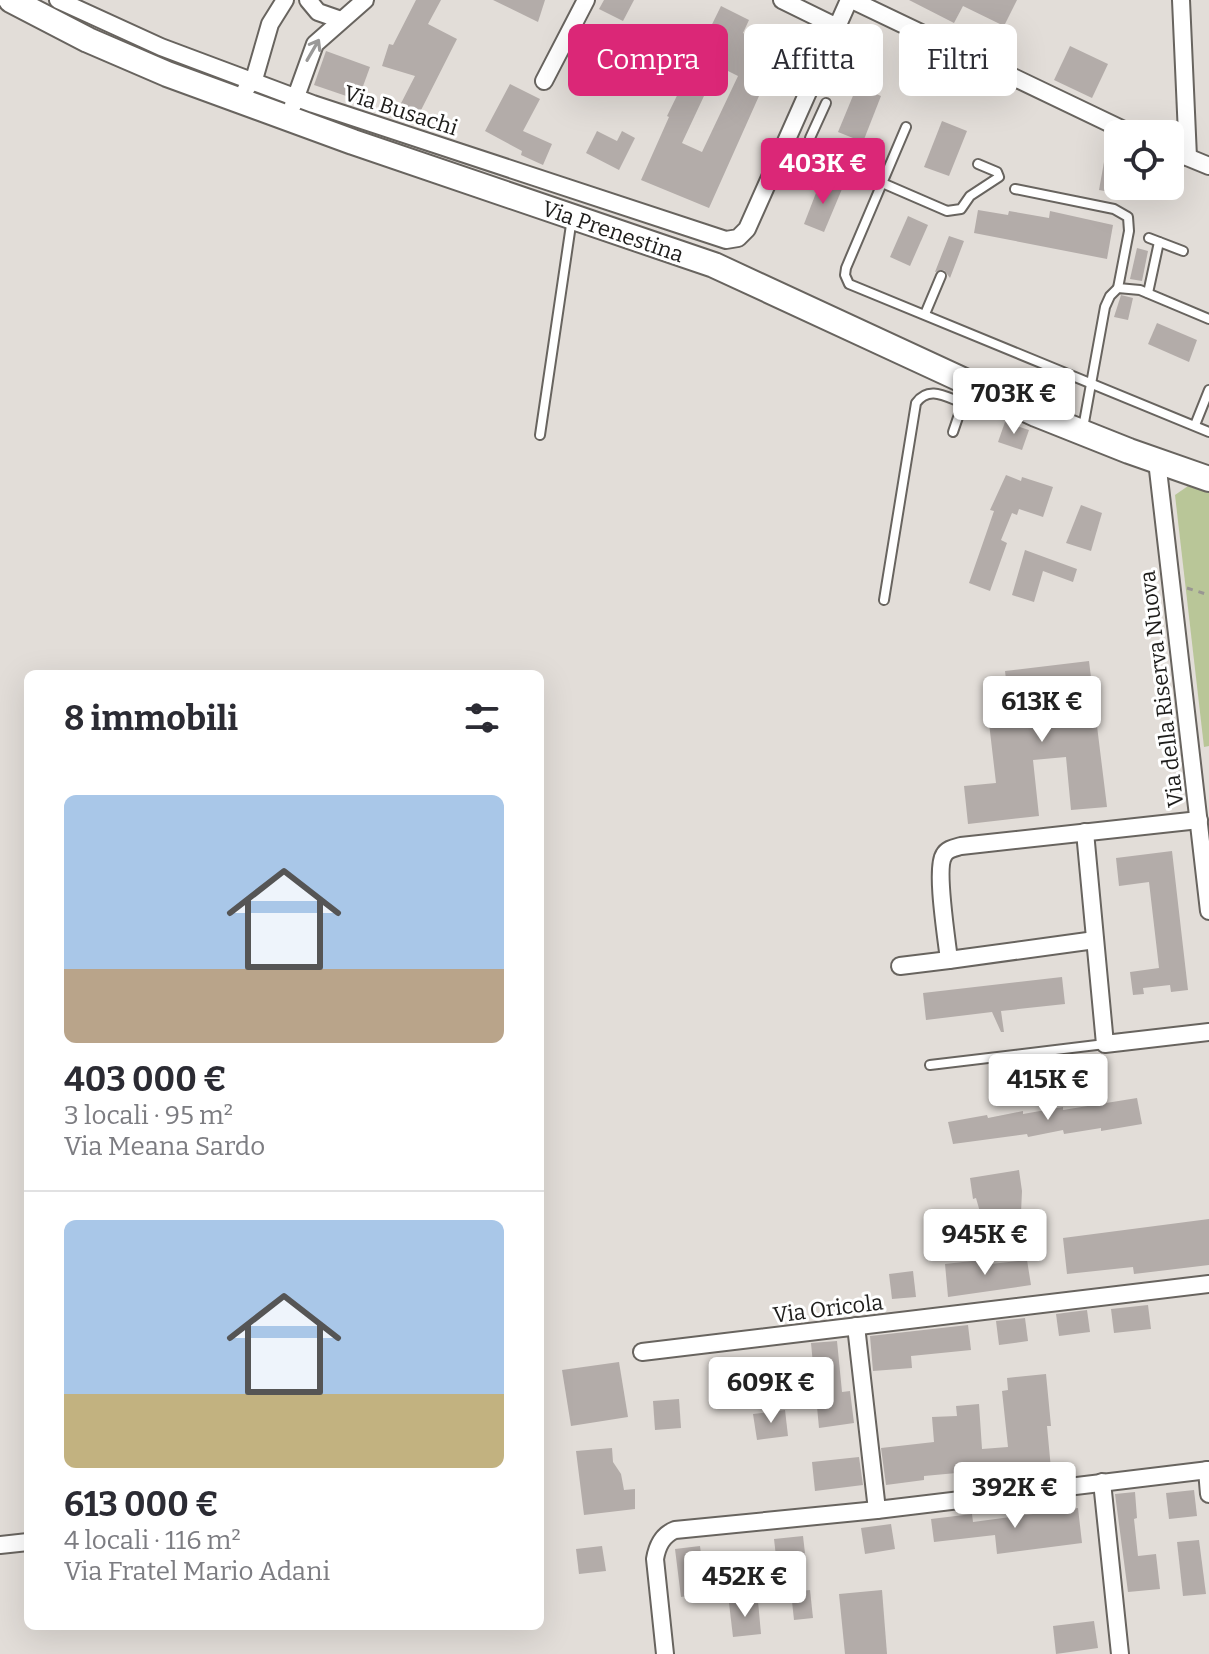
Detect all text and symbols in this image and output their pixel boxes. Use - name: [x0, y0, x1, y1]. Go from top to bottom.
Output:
- chip: Compra: [568, 24, 728, 96]
- chip: Affitta: [744, 24, 883, 96]
- chip: Filtri: [899, 24, 1017, 96]
- one-way arrow: [306, 39, 322, 62]
- street label: Via Busachi: [341, 79, 462, 142]
- map controls: [1104, 120, 1184, 200]
- button: locate: [1104, 120, 1184, 200]
- pin: 403K €: [758, 138, 888, 206]
- text: 403K €: [779, 148, 867, 179]
- street label: Via Prenestina: [538, 195, 687, 268]
- pin: 703K €: [949, 368, 1079, 436]
- text: 703K €: [971, 378, 1057, 409]
- street label: Via della Riserva Nuova: [1134, 569, 1189, 809]
- pin: 613K €: [977, 676, 1107, 744]
- text: 613K €: [1001, 686, 1083, 717]
- icon: filters: [460, 696, 504, 740]
- text: 8 immobili: [64, 698, 238, 739]
- icon: home: [212, 847, 356, 991]
- pin: 415K €: [983, 1054, 1113, 1122]
- text: 403 000 €: [64, 1059, 227, 1100]
- text: 415K €: [1007, 1064, 1089, 1095]
- text: 3 locali · 95 m²: [64, 1100, 233, 1131]
- text: Via Meana Sardo: [64, 1131, 265, 1162]
- pin: 945K €: [920, 1209, 1050, 1277]
- text: 945K €: [942, 1219, 1028, 1250]
- icon: home: [212, 1272, 356, 1416]
- street label: Via Oricola: [772, 1288, 885, 1329]
- pin: 609K €: [706, 1357, 836, 1425]
- text: 609K €: [727, 1367, 815, 1398]
- pin: 392K €: [950, 1462, 1080, 1530]
- text: 392K €: [972, 1472, 1058, 1503]
- text: 613 000 €: [64, 1484, 219, 1525]
- text: 4 locali · 116 m²: [64, 1525, 241, 1556]
- pin: 452K €: [680, 1551, 810, 1619]
- text: Via Fratel Mario Adani: [64, 1556, 330, 1587]
- text: 452K €: [702, 1561, 788, 1592]

